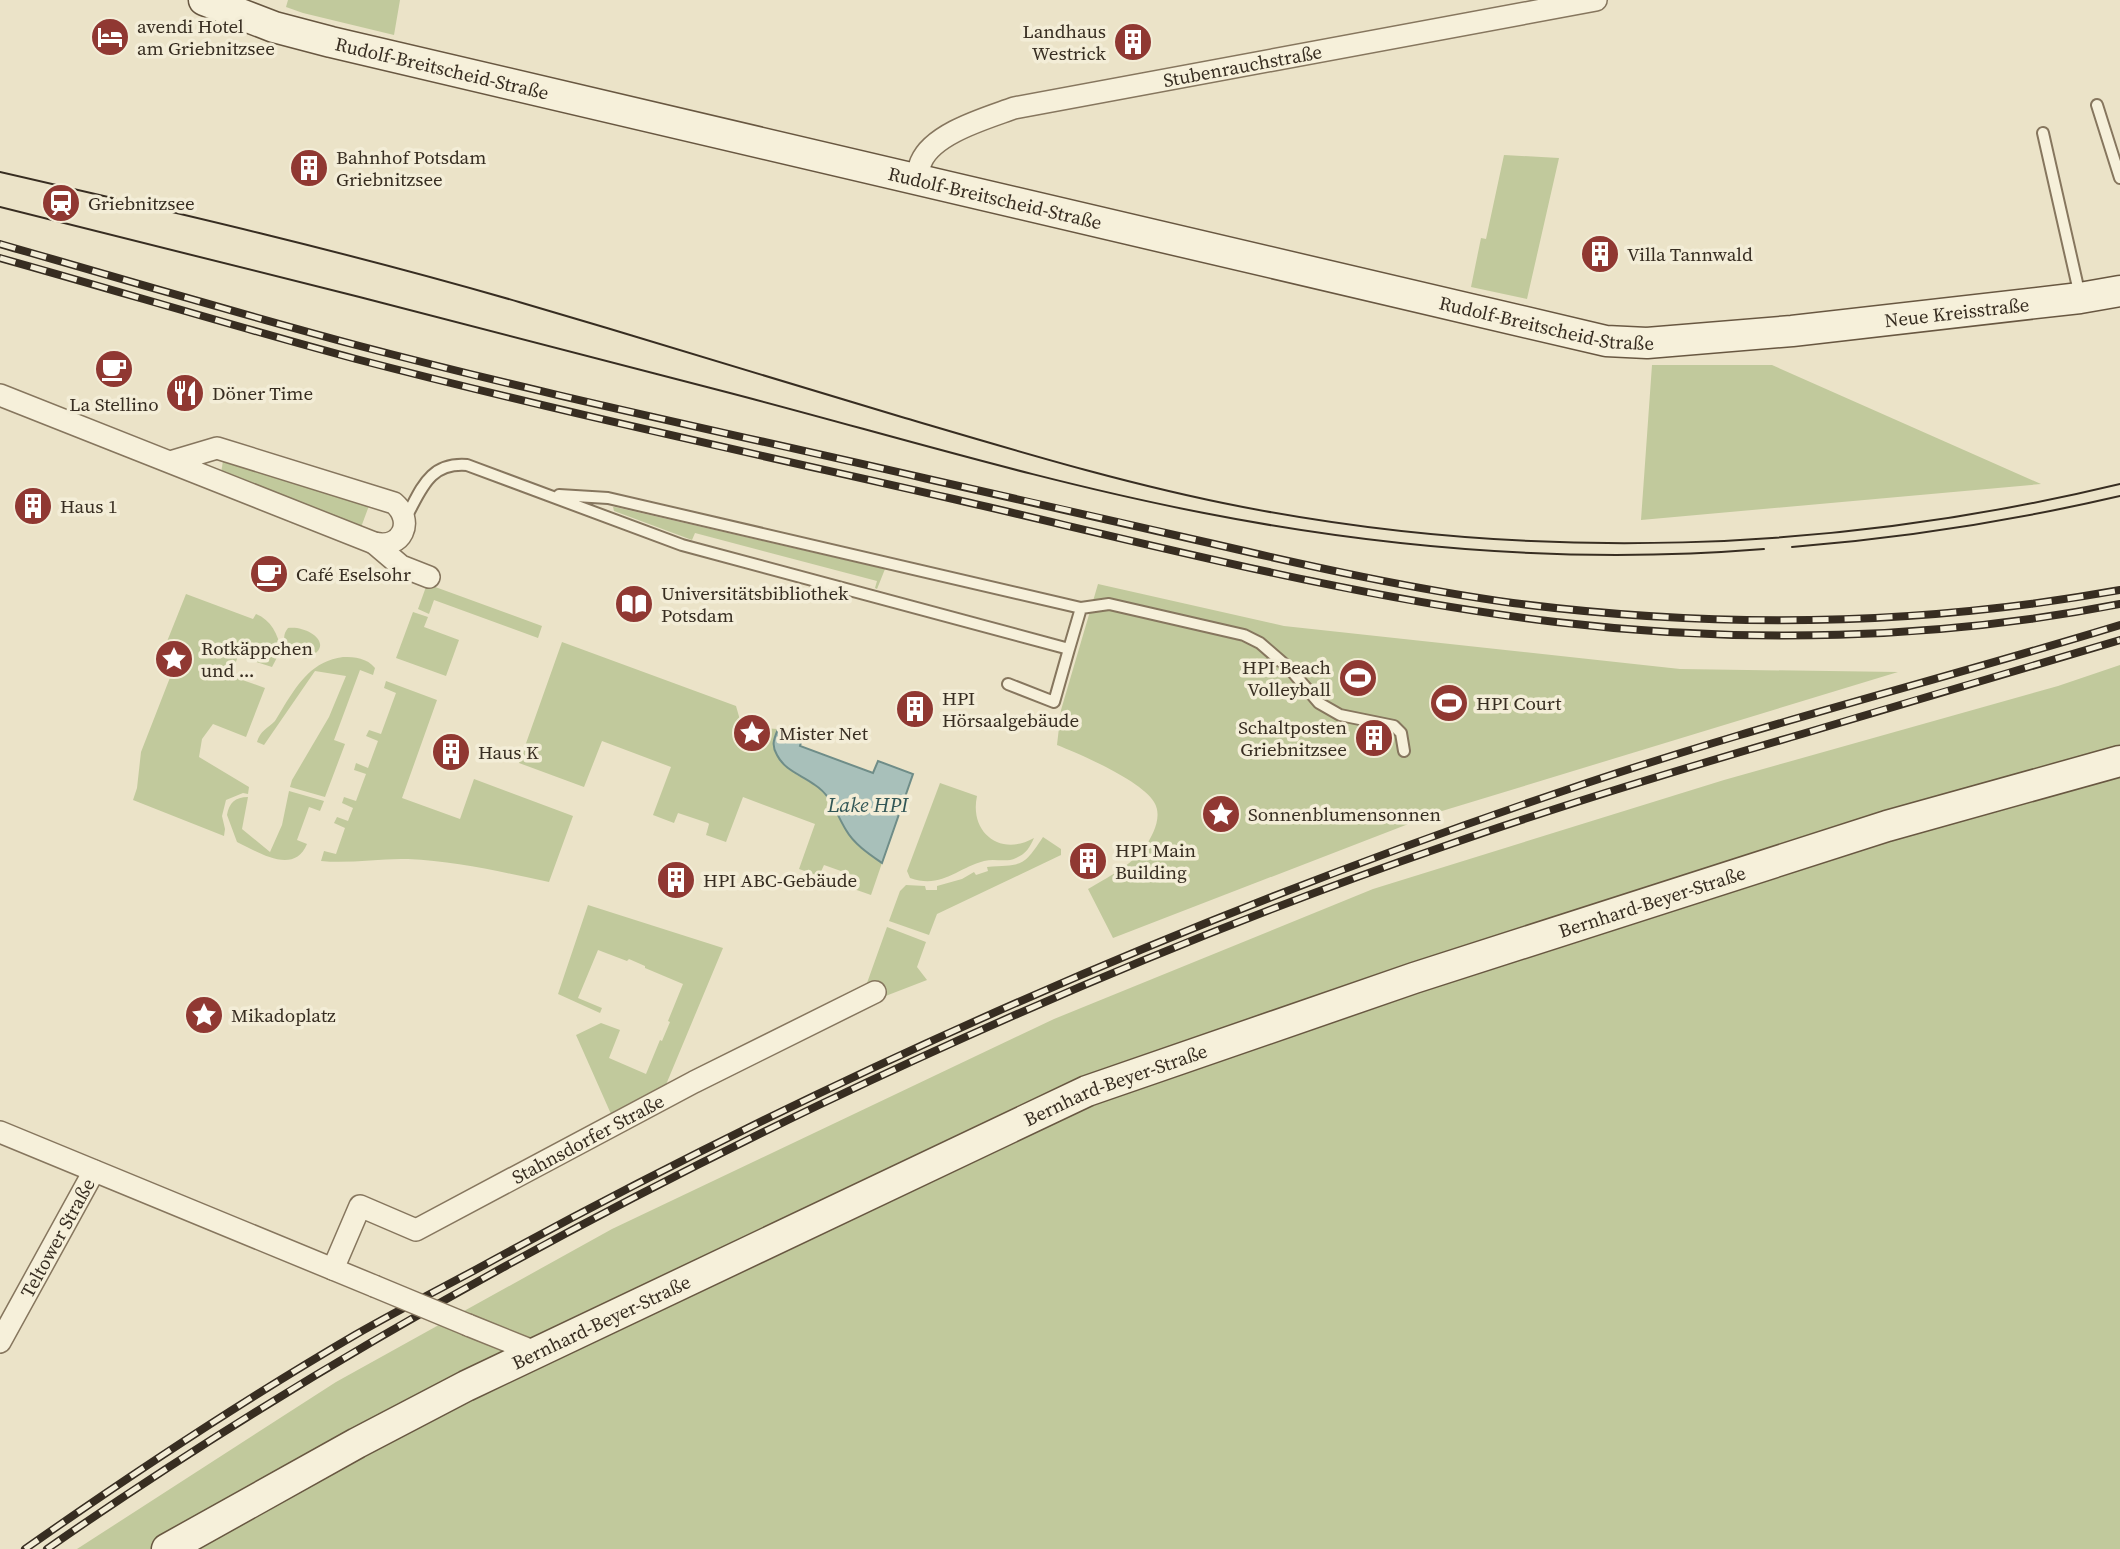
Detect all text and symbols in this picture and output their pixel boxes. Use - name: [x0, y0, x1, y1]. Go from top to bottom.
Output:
- place label: avendi Hotel am Griebnitzsee: [137, 13, 275, 61]
- hotel icon: avendi Hotel am Griebnitzsee: [89, 16, 131, 58]
- place label: Landhaus Westrick: [1022, 18, 1107, 66]
- building icon: Landhaus Westrick: [1112, 21, 1154, 63]
- street label: Rudolf-Breitscheid-Straße: [333, 30, 552, 106]
- street label: Stubenrauchstraße: [1161, 38, 1324, 93]
- place label: Bahnhof Potsdam Griebnitzsee: [336, 144, 486, 192]
- building icon: Bahnhof Potsdam Griebnitzsee: [288, 147, 330, 189]
- street label: Rudolf-Breitscheid-Straße: [886, 160, 1105, 235]
- station icon: Griebnitzsee: [40, 182, 82, 224]
- place label: Griebnitzsee: [88, 190, 195, 216]
- building icon: Villa Tannwald: [1579, 233, 1621, 275]
- place label: Villa Tannwald: [1627, 241, 1753, 267]
- street label: Rudolf-Breitscheid-Straße: [1437, 289, 1655, 356]
- street label: Neue Kreisstraße: [1883, 291, 2031, 333]
- cafe icon: La Stellino: [93, 348, 135, 390]
- restaurant icon: Döner Time: [164, 372, 206, 414]
- place label: Döner Time: [212, 380, 313, 406]
- place label: La Stellino: [69, 391, 159, 417]
- building icon: Haus 1: [12, 485, 54, 527]
- place label: Haus 1: [60, 493, 118, 519]
- cafe icon: Café Eselsohr: [248, 553, 290, 595]
- place label: Café Eselsohr: [296, 561, 411, 587]
- place label: Universitätsbibliothek Potsdam: [661, 580, 849, 628]
- library icon: Universitätsbibliothek Potsdam: [613, 583, 655, 625]
- place label: Rotkäppchen und ...: [201, 635, 313, 683]
- place icon: Rotkäppchen und ...: [153, 638, 195, 680]
- place label: HPI Beach Volleyball: [1242, 654, 1331, 702]
- sports icon: HPI Beach Volleyball: [1337, 657, 1379, 699]
- sports icon: HPI Court: [1428, 682, 1470, 724]
- place label: HPI Hörsaalgebäude: [942, 685, 1079, 733]
- building icon: HPI Hörsaalgebäude: [894, 688, 936, 730]
- place label: HPI Court: [1476, 690, 1562, 716]
- place icon: Mister Net: [731, 712, 773, 754]
- place label: Schaltposten Griebnitzsee: [1238, 714, 1347, 762]
- building icon: Schaltposten Griebnitzsee: [1353, 717, 1395, 759]
- place label: Mister Net: [779, 720, 869, 746]
- building icon: Haus K: [430, 731, 472, 773]
- place label: Haus K: [478, 739, 539, 765]
- water label: Lake HPI: [826, 790, 909, 819]
- place icon: Sonnenblumensonnen: [1200, 793, 1242, 835]
- place label: Sonnenblumensonnen: [1248, 801, 1441, 827]
- place label: HPI Main Building: [1115, 837, 1196, 885]
- building icon: HPI Main Building: [1067, 840, 1109, 882]
- building icon: HPI ABC-Gebäude: [655, 859, 697, 901]
- street label: Bernhard-Beyer-Straße: [1555, 859, 1749, 944]
- place label: HPI ABC-Gebäude: [703, 867, 857, 893]
- place icon: Mikadoplatz: [183, 994, 225, 1036]
- place label: Mikadoplatz: [231, 1002, 336, 1028]
- street label: Bernhard-Beyer-Straße: [1020, 1037, 1211, 1132]
- street label: Stahnsdorfer Straße: [507, 1087, 668, 1190]
- street label: Teltower Straße: [14, 1173, 101, 1302]
- street label: Bernhard-Beyer-Straße: [507, 1268, 695, 1375]

